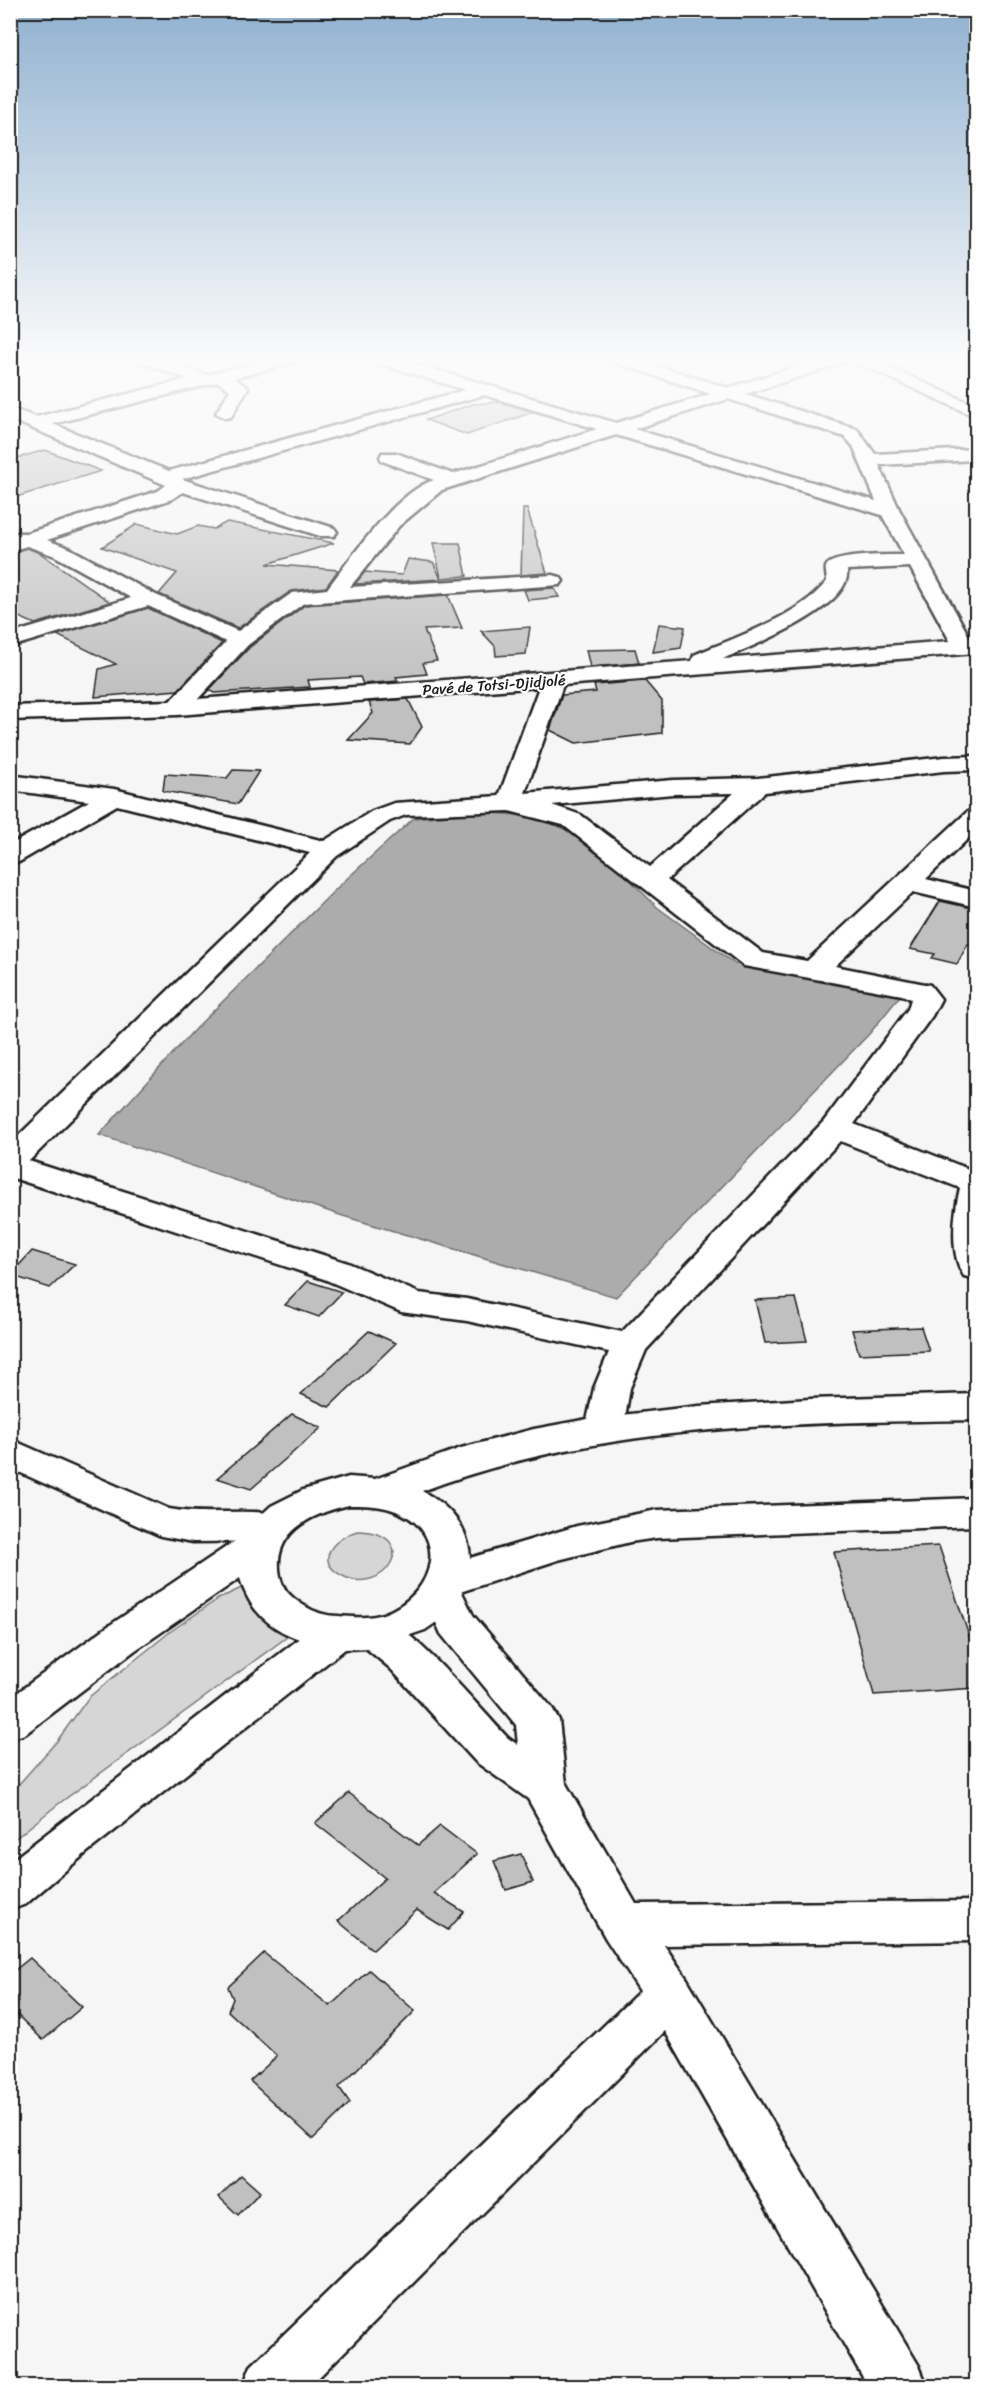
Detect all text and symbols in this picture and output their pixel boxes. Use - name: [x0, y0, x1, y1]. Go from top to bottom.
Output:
- street label: Pavé de Totsi-Djidjolé: [422, 667, 567, 703]

